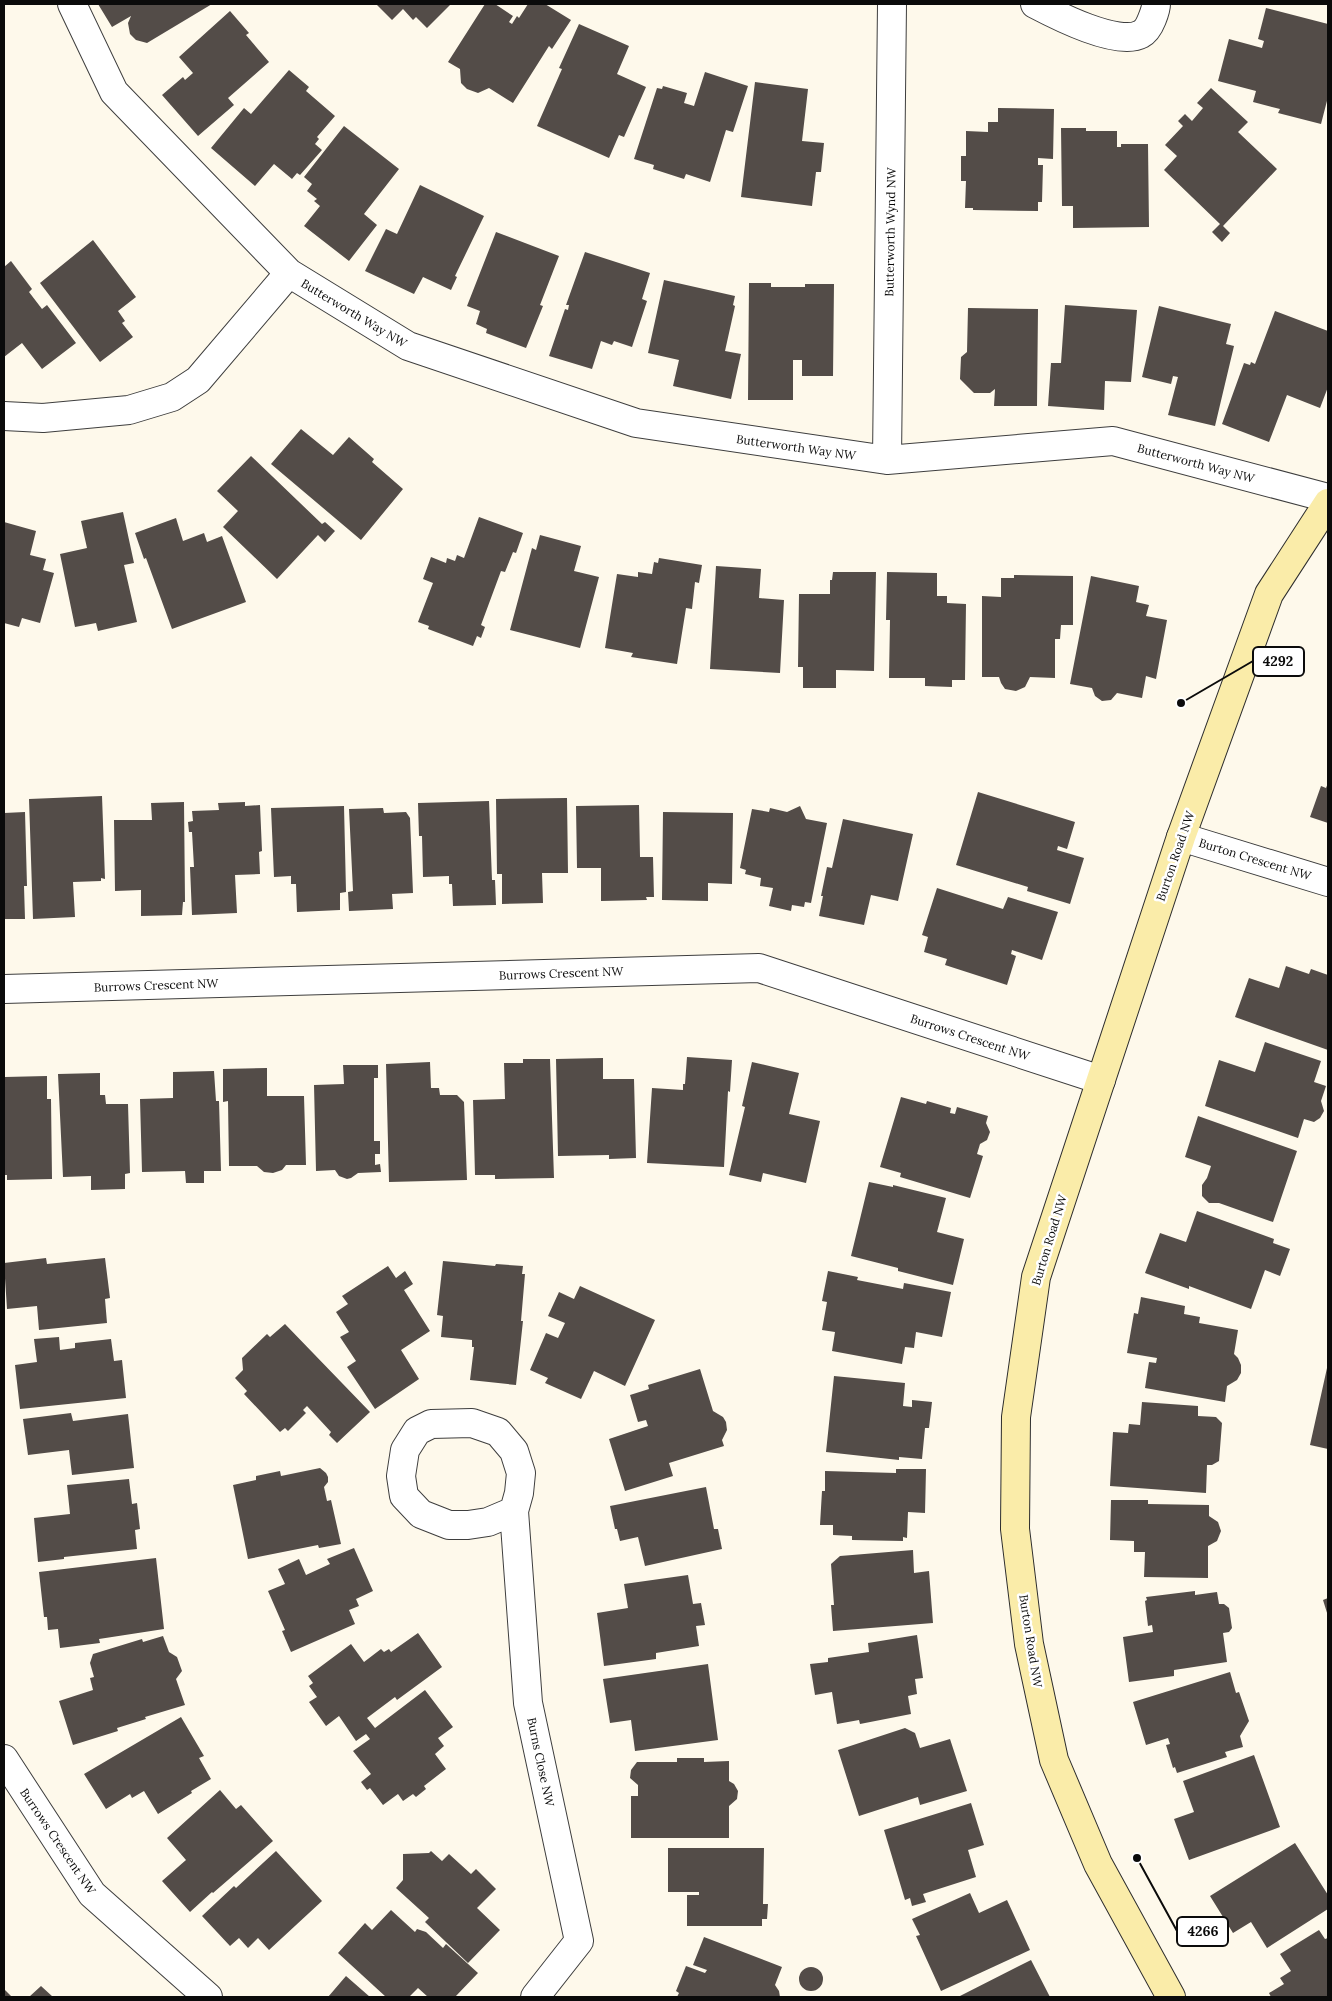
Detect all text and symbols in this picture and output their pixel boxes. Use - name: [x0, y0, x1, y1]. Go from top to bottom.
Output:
- street label: Butterworth Wynd NW: [881, 166, 899, 297]
- street label: Butterworth Way NW: [298, 276, 410, 351]
- street label: Butterworth Way NW: [735, 431, 858, 463]
- street label: Butterworth Way NW: [1136, 440, 1257, 486]
- callout: 4292: [1253, 647, 1304, 676]
- text: 4292: [1263, 652, 1293, 670]
- street label: Burton Road NW: [1153, 808, 1198, 903]
- street label: Burton Crescent NW: [1197, 835, 1314, 883]
- street label: Burrows Crescent NW: [499, 963, 625, 983]
- street label: Burrows Crescent NW: [94, 975, 220, 995]
- street label: Burrows Crescent NW: [908, 1011, 1033, 1064]
- street label: Burton Road NW: [1028, 1192, 1070, 1287]
- street label: Burton Road NW: [1016, 1593, 1046, 1690]
- street label: Burns Close NW: [524, 1716, 558, 1809]
- street label: Burrows Crescent NW: [17, 1785, 100, 1898]
- callout: 4266: [1177, 1917, 1228, 1946]
- text: 4266: [1187, 1922, 1219, 1940]

